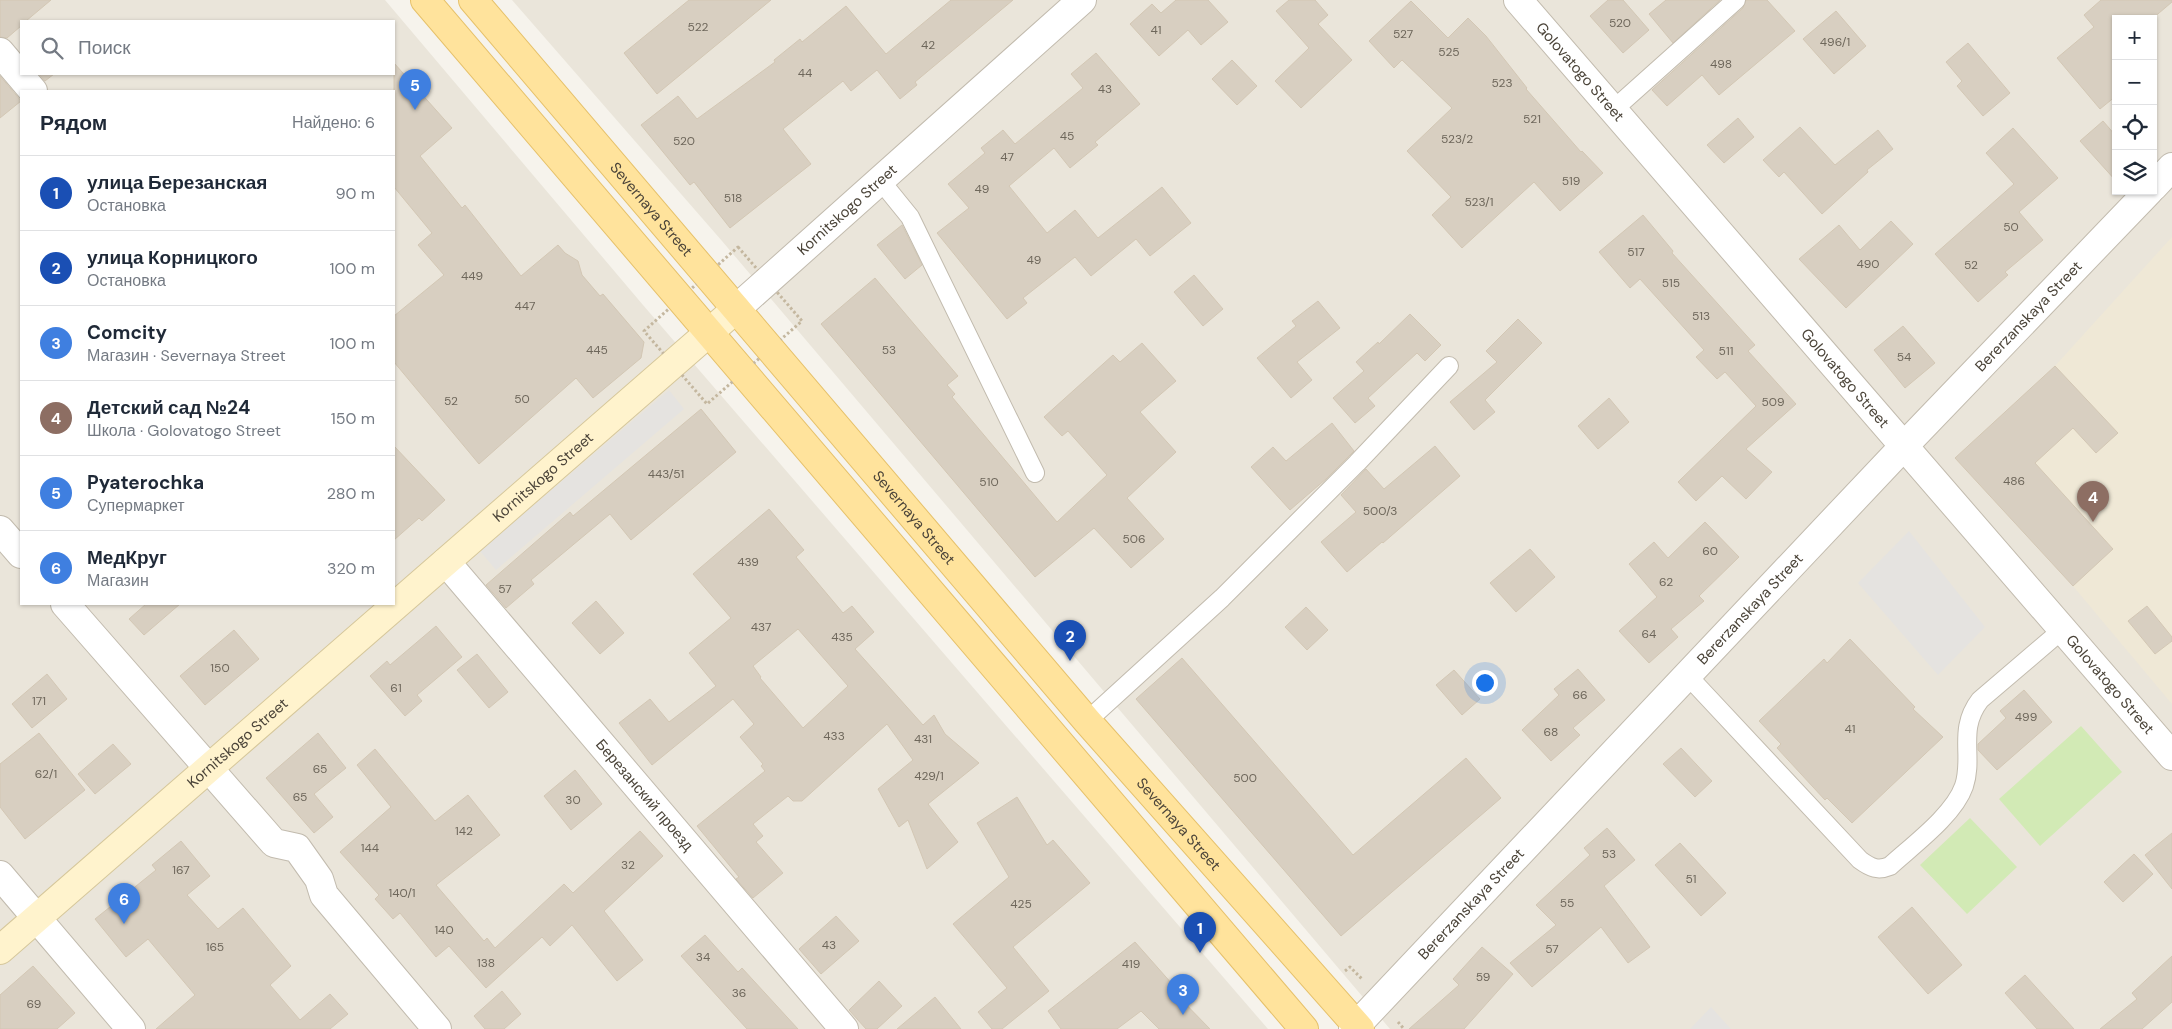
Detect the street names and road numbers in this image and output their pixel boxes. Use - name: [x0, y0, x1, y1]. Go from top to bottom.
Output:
- street label: Golovatogo Street: [1532, 18, 1629, 126]
- street label: Severnaya Street: [606, 158, 697, 261]
- street label: Kornitskogo Street: [793, 160, 901, 260]
- street label: Bererzanskaya Street: [1971, 257, 2087, 376]
- street label: Golovatogo Street: [1797, 324, 1894, 432]
- street label: Kornitskogo Street: [488, 428, 598, 527]
- street label: Severnaya Street: [868, 466, 960, 569]
- street label: Bererzanskaya Street: [1693, 549, 1808, 669]
- street label: Golovatogo Street: [2061, 630, 2159, 739]
- street label: Kornitskogo Street: [183, 694, 292, 793]
- street label: Березанский проезд: [591, 735, 698, 855]
- street label: Severnaya Street: [1132, 774, 1225, 875]
- street label: Bererzanskaya Street: [1414, 844, 1529, 964]

